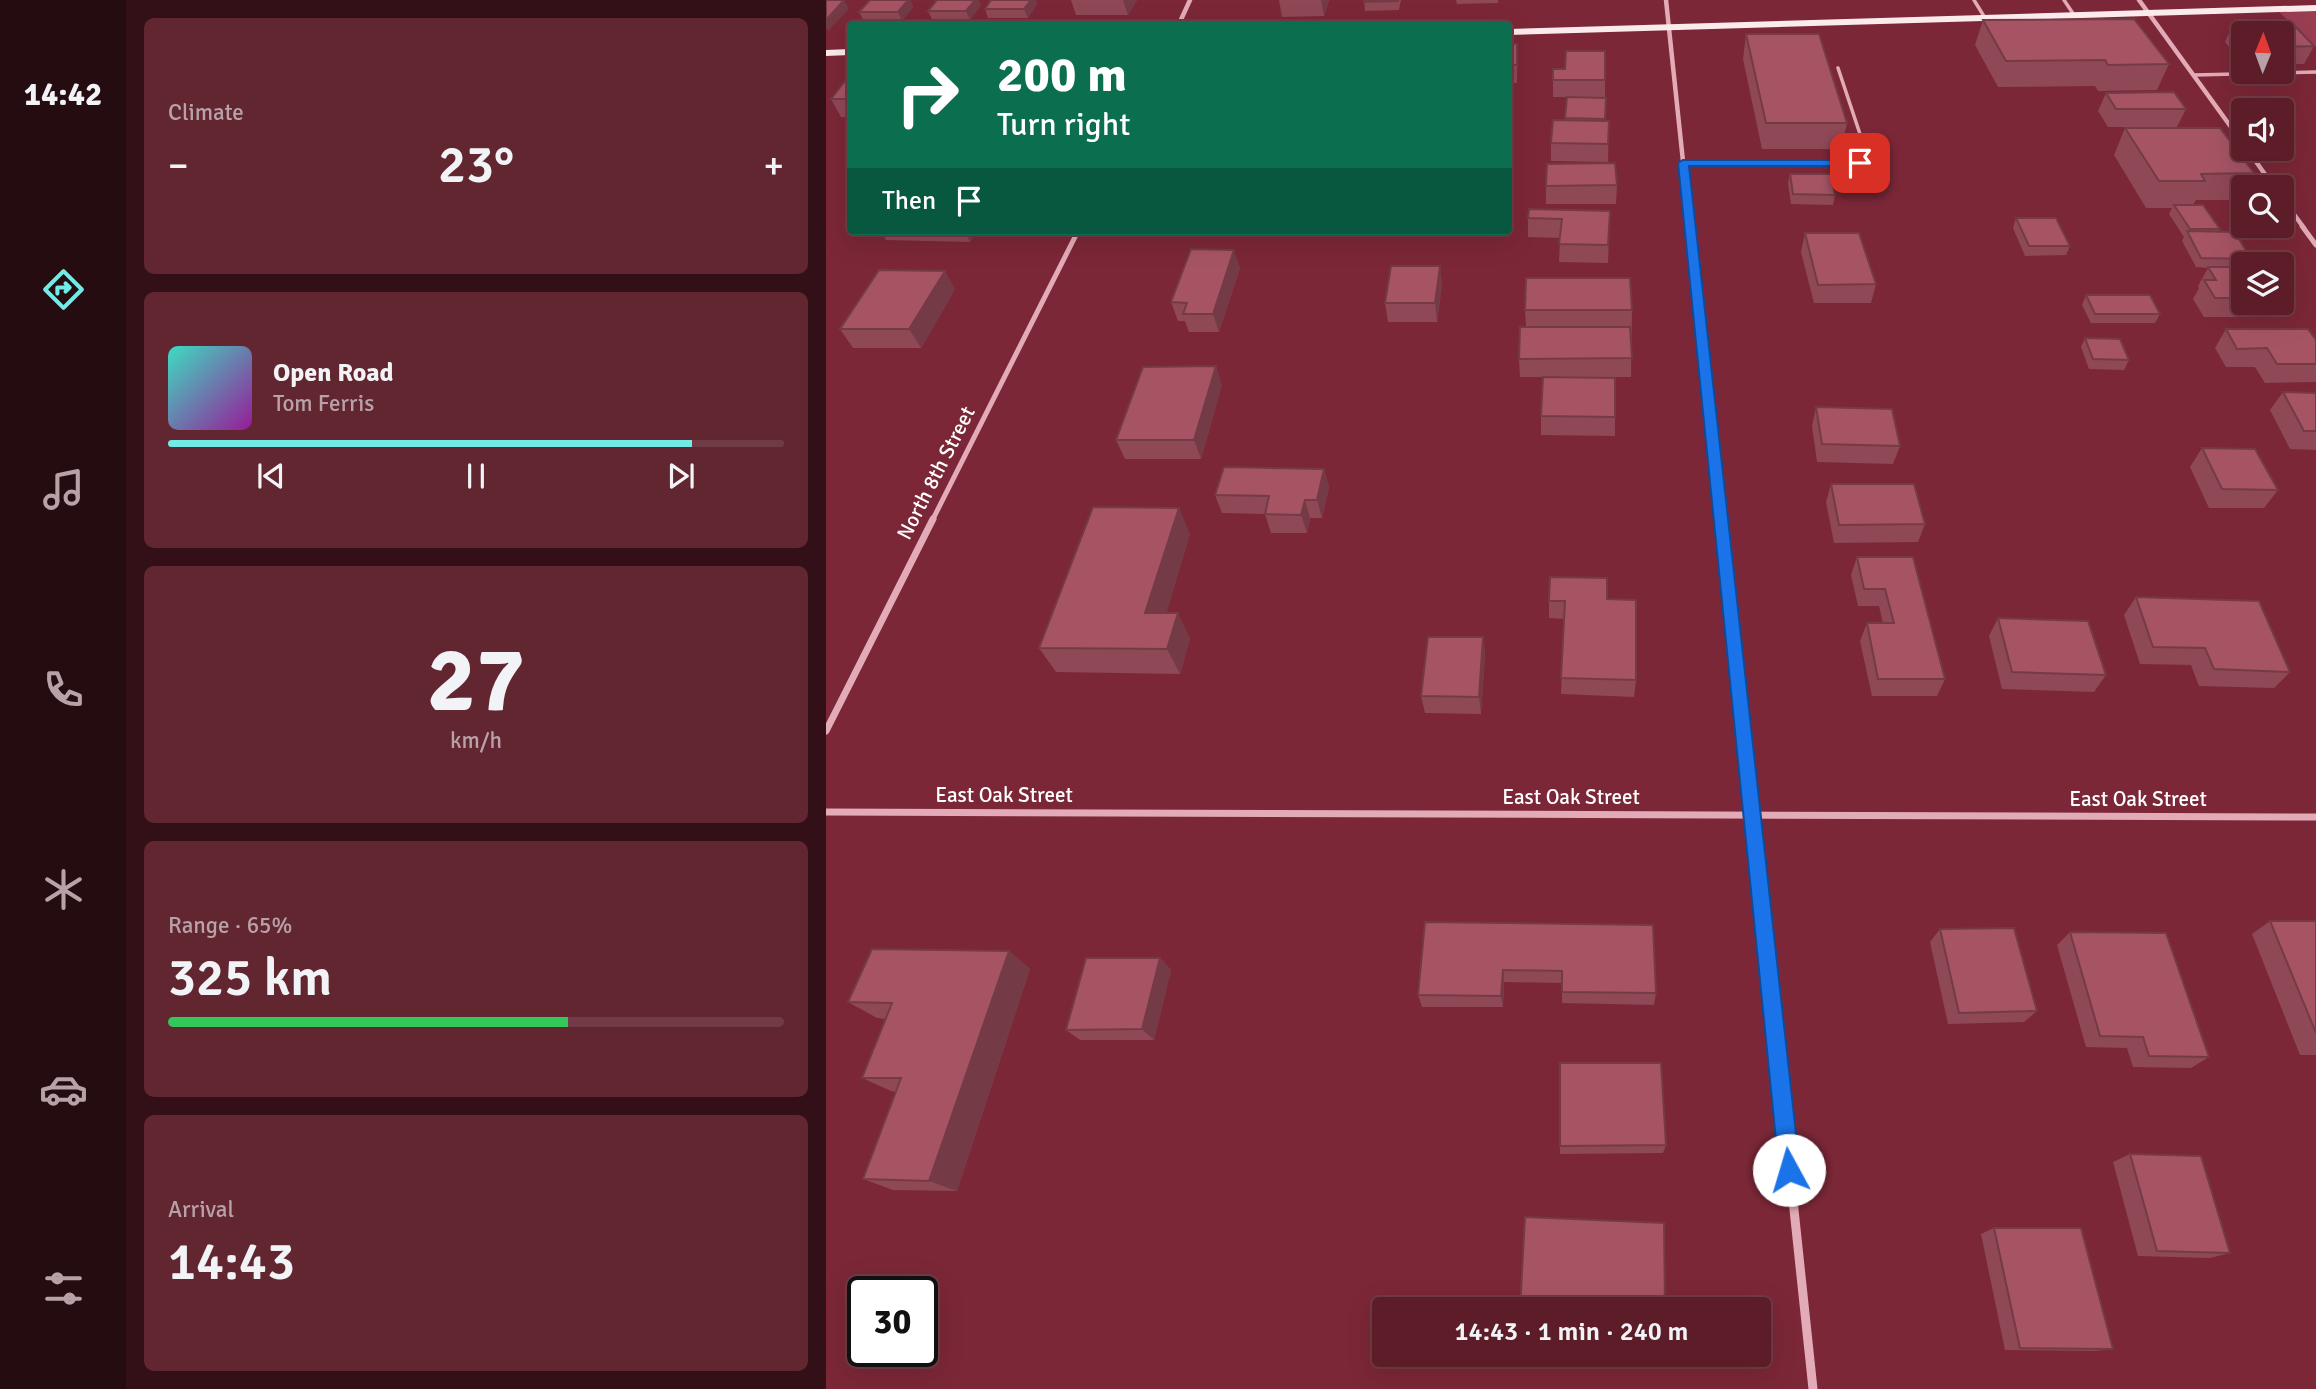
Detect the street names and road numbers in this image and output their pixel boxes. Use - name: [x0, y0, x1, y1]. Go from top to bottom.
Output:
- street label: North 8th Street: [891, 402, 981, 544]
- street label: East Oak Street: [935, 782, 1073, 808]
- street label: East Oak Street: [1502, 784, 1640, 810]
- street label: East Oak Street: [2069, 786, 2207, 812]

